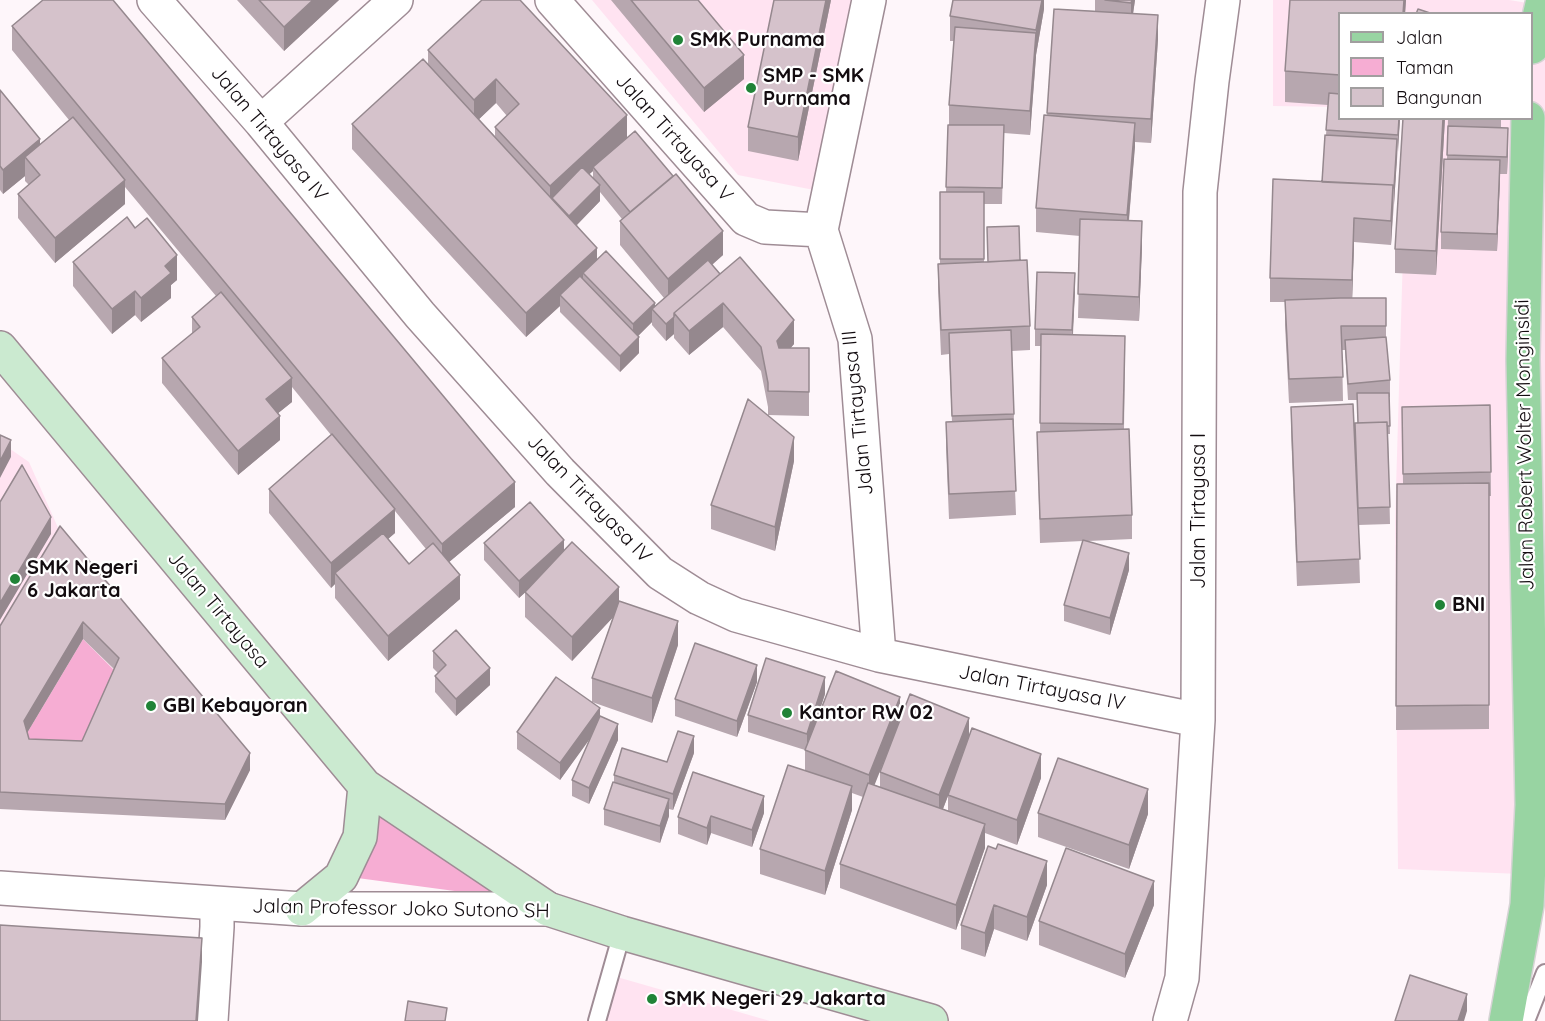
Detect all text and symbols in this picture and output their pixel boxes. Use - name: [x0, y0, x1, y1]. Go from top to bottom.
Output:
- legend: [1338, 12, 1533, 120]
- text: Jalan: [1396, 26, 1443, 49]
- place label: SMK Purnama: [690, 28, 825, 52]
- marker: SMK Purnama: [671, 33, 685, 47]
- text: Taman: [1396, 56, 1454, 79]
- street label: Jalan Tirtayasa IV: [205, 61, 333, 207]
- place label: SMP - SMK Purnama: [763, 64, 864, 111]
- street label: Jalan Tirtayasa V: [610, 69, 738, 207]
- marker: SMP - SMK Purnama: [744, 81, 758, 95]
- text: Bangunan: [1396, 86, 1482, 109]
- street label: Jalan Robert Wolter Monginsidi: [1510, 299, 1540, 591]
- street label: Jalan Tirtayasa III: [837, 329, 879, 497]
- street label: Jalan Tirtayasa IV: [522, 430, 656, 568]
- street label: Jalan Tirtayasa I: [1187, 433, 1211, 589]
- street label: Jalan Tirtayasa: [162, 547, 274, 673]
- place label: SMK Negeri 6 Jakarta: [27, 556, 138, 603]
- marker: SMK Negeri 6 Jakarta: [8, 572, 22, 586]
- place label: BNI: [1452, 593, 1485, 617]
- marker: BNI: [1433, 598, 1447, 612]
- street label: Jalan Tirtayasa IV: [957, 660, 1127, 716]
- place label: GBI Kebayoran: [163, 694, 308, 718]
- marker: GBI Kebayoran: [144, 699, 158, 713]
- place label: Kantor RW 02: [799, 701, 933, 725]
- marker: Kantor RW 02: [780, 706, 794, 720]
- street label: Jalan Professor Joko Sutono SH: [252, 894, 550, 924]
- place label: SMK Negeri 29 Jakarta: [664, 987, 886, 1011]
- marker: SMK Negeri 29 Jakarta: [645, 992, 659, 1006]

